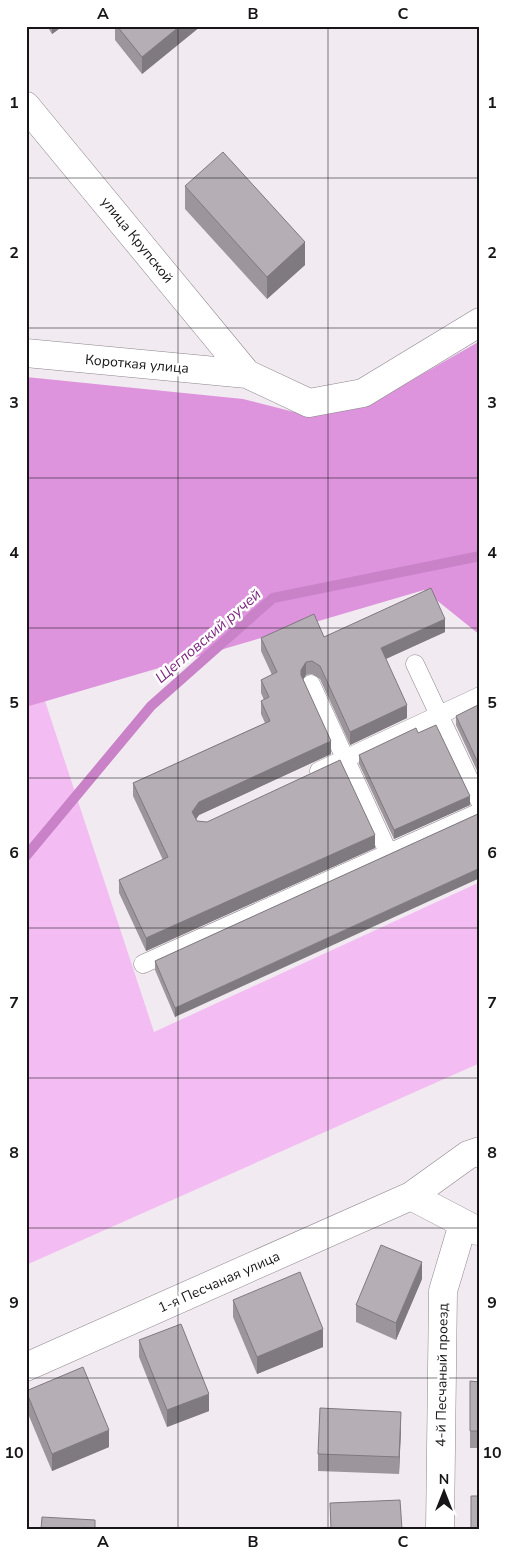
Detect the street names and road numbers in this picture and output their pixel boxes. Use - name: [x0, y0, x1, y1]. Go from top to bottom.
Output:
- street label: улица Крупской: [96, 193, 178, 287]
- street label: Короткая улица: [84, 350, 190, 378]
- street label: 1-я Песчаная улица: [155, 1247, 283, 1317]
- street label: 4-й Песчаный проезд: [431, 1303, 453, 1447]

